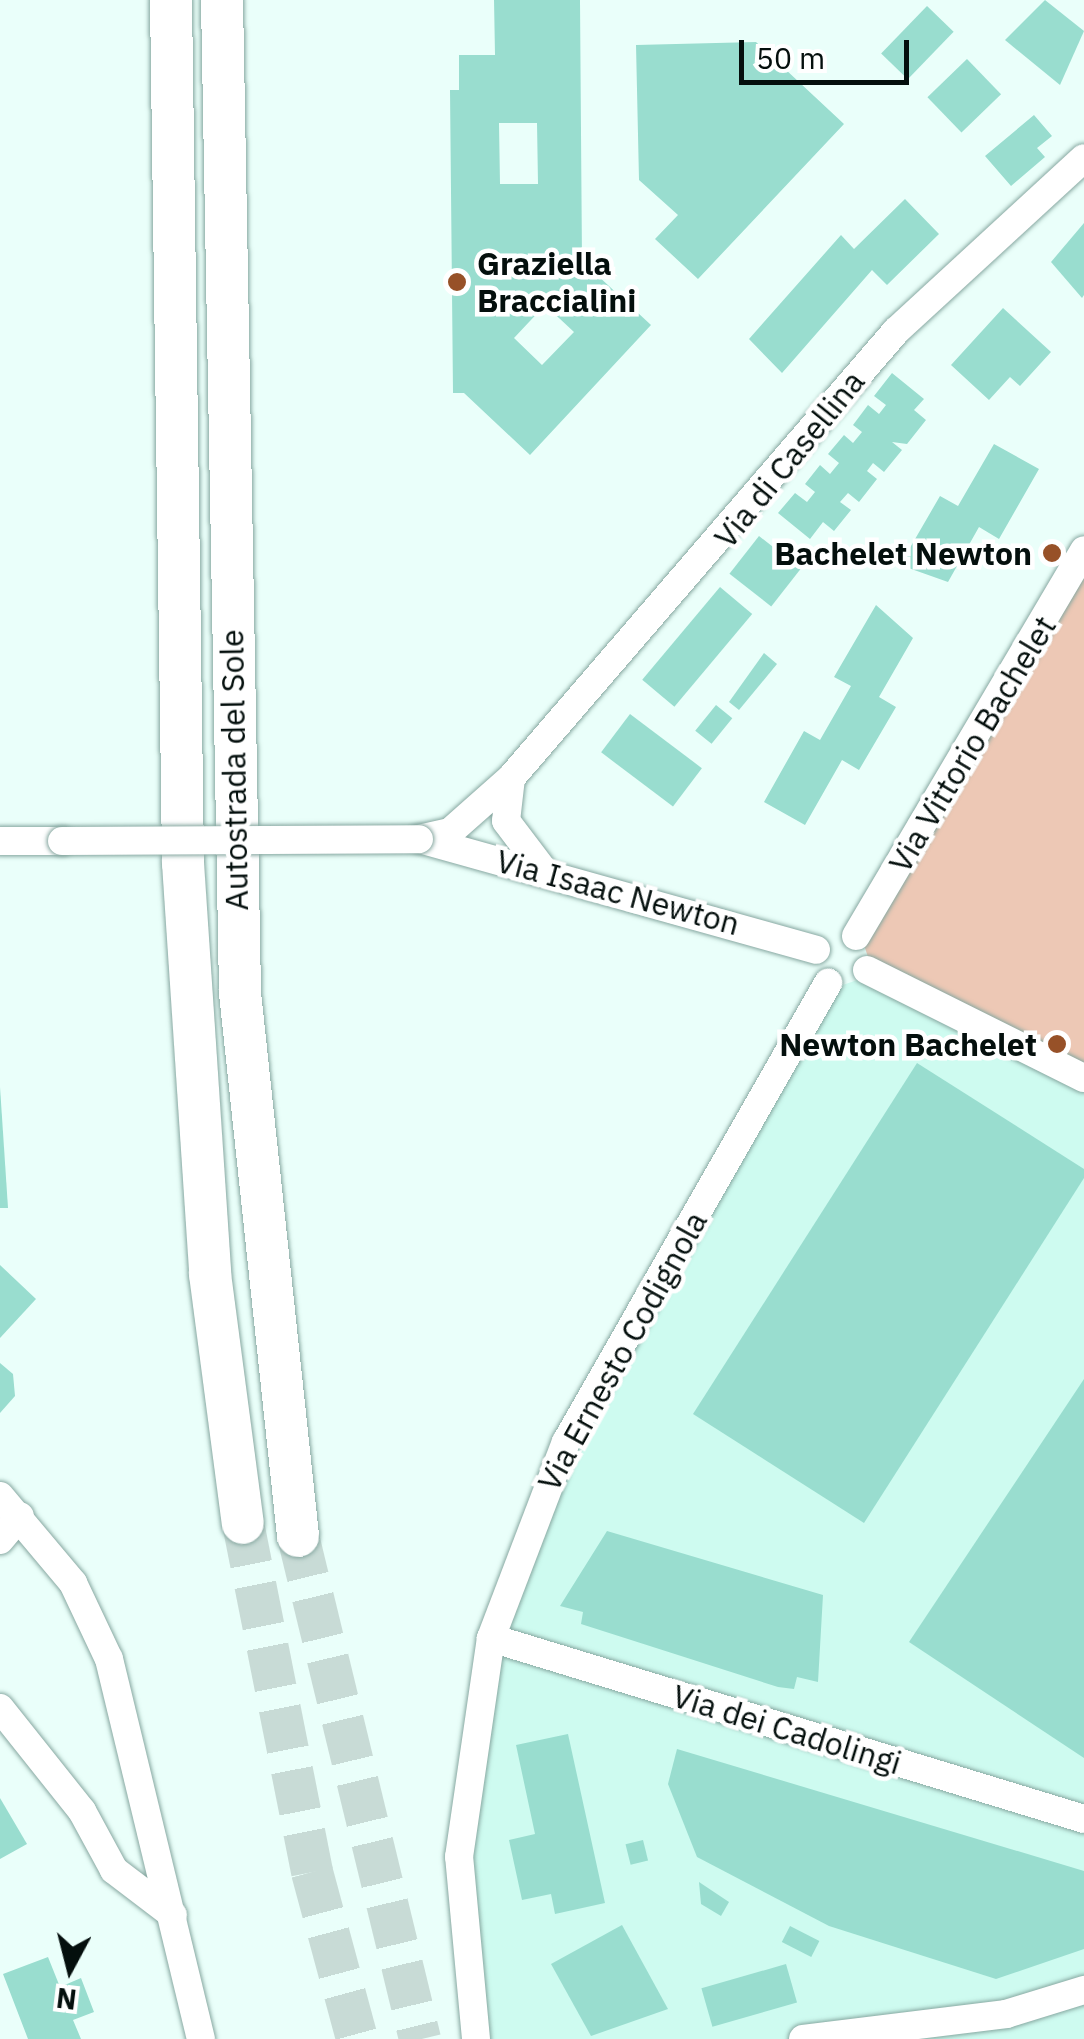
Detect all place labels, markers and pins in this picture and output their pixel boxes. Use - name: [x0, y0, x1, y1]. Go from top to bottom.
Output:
- place label: Graziella Braccialini: [477, 245, 636, 320]
- marker: Graziella Braccialini: [446, 271, 468, 293]
- place label: Bachelet Newton: [774, 534, 1032, 572]
- marker: Bachelet Newton: [1041, 542, 1063, 564]
- place label: Newton Bachelet: [779, 1025, 1037, 1063]
- marker: Newton Bachelet: [1046, 1033, 1068, 1055]

